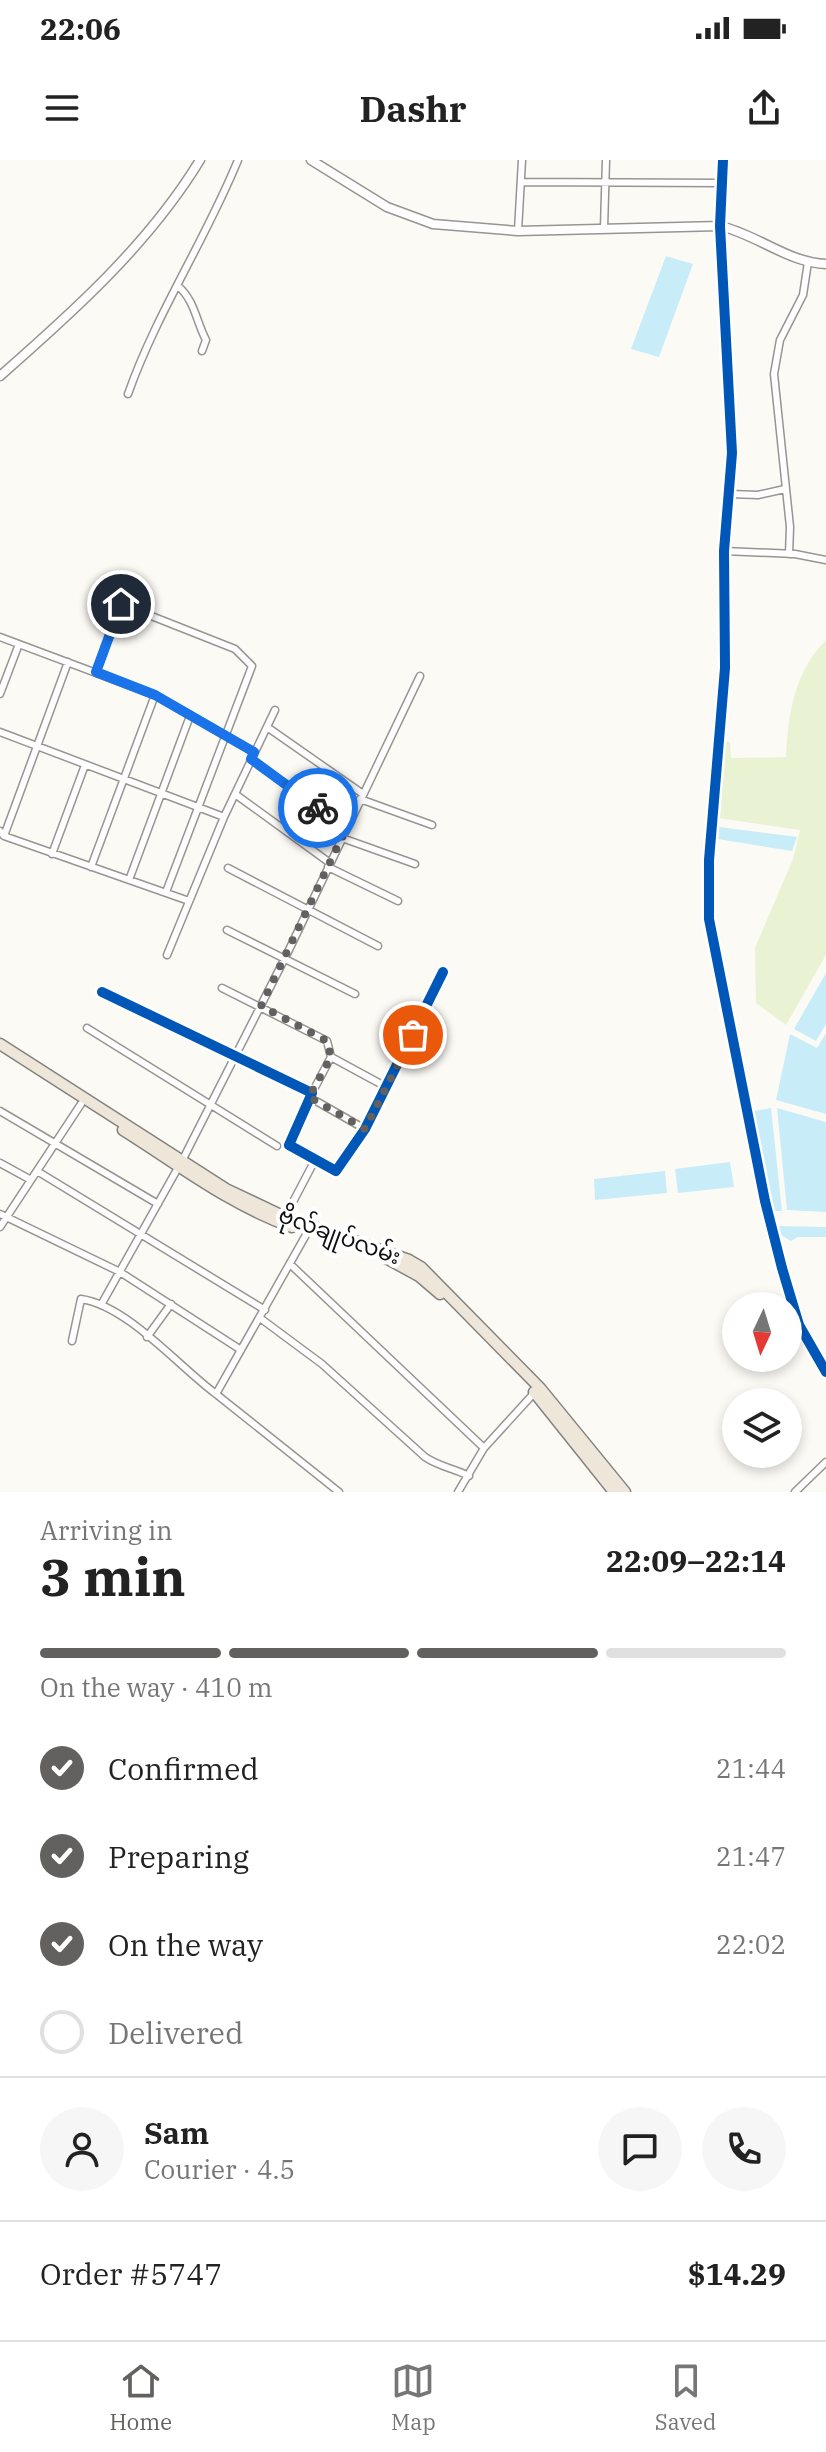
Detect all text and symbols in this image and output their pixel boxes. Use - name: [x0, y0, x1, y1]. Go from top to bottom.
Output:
- text: 22:06: [40, 9, 121, 48]
- text: Dashr: [359, 85, 467, 132]
- icon: menu: [40, 86, 84, 130]
- icon: share: [742, 86, 786, 130]
- pin: [87, 570, 155, 638]
- icon: home: [99, 582, 143, 626]
- courier: [278, 768, 358, 848]
- icon: bike: [296, 786, 340, 830]
- pin: [379, 1001, 447, 1069]
- icon: bag: [391, 1013, 435, 1057]
- street label: ဗိုလ်ချုပ်လမ်း: [273, 1199, 405, 1275]
- north arrow: [722, 1292, 802, 1372]
- map controls: [722, 1292, 802, 1468]
- button: layers: [722, 1388, 802, 1468]
- text: Arriving in: [40, 1513, 173, 1547]
- text: 22:09–22:14: [606, 1541, 786, 1580]
- text: 3 min: [40, 1543, 186, 1610]
- text: On the way · 410 m: [40, 1670, 273, 1704]
- icon: check: [40, 1746, 84, 1790]
- text: Confirmed: [108, 1749, 259, 1788]
- text: 21:44: [716, 1751, 786, 1785]
- icon: check: [40, 1834, 84, 1878]
- text: Preparing: [108, 1837, 249, 1876]
- text: 21:47: [716, 1839, 786, 1873]
- icon: check: [40, 1922, 84, 1966]
- text: On the way: [108, 1925, 263, 1964]
- text: 22:02: [716, 1927, 786, 1961]
- text: Delivered: [108, 2013, 243, 2052]
- button: person: [40, 2107, 124, 2191]
- button: chat: [598, 2107, 682, 2191]
- button: phone: [702, 2107, 786, 2191]
- text: Sam: [144, 2113, 209, 2152]
- text: Courier · 4.5: [144, 2152, 295, 2186]
- text: Order #5747: [40, 2254, 222, 2293]
- text: $14.29: [688, 2254, 786, 2293]
- tab: Home: [110, 2359, 172, 2436]
- tab: Map: [391, 2359, 436, 2436]
- tab: Saved: [655, 2359, 716, 2436]

